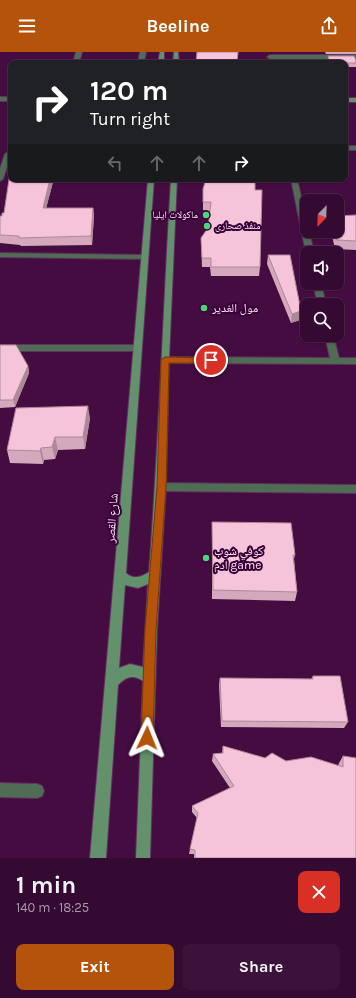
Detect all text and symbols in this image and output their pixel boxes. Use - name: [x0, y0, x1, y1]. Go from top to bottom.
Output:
- icon: menu: [16, 15, 38, 37]
- text: Beeline: [147, 15, 209, 37]
- icon: share: [318, 15, 340, 37]
- text: 120 m: [90, 74, 168, 107]
- icon: right: [24, 76, 76, 128]
- text: Turn right: [90, 108, 170, 130]
- icon: left: [104, 152, 126, 174]
- icon: ahead: [146, 152, 168, 174]
- icon: ahead: [188, 152, 210, 174]
- icon: right: [230, 152, 252, 174]
- north arrow: [300, 194, 344, 238]
- map controls: [300, 194, 344, 342]
- place label: ماكولات ايليا: [152, 209, 198, 221]
- marker: ماكولات ايليا: [201, 210, 211, 220]
- place label: منفذ صحارى: [215, 220, 261, 232]
- marker: منفذ صحارى: [202, 221, 212, 231]
- button: sound: [300, 246, 344, 290]
- button: search: [300, 298, 344, 342]
- place label: مول الغدير: [211, 301, 258, 315]
- marker: مول الغدير: [199, 303, 209, 313]
- pin: [194, 343, 228, 377]
- icon: arrive: [200, 349, 222, 371]
- street label: شارع القصر: [103, 493, 122, 544]
- place label: كوفي شوب ادم game: [214, 544, 264, 573]
- marker: كوفي شوب ادم game: [201, 553, 211, 563]
- position arrow: [126, 717, 168, 759]
- text: 1 min: [16, 871, 76, 899]
- button: close: [298, 871, 340, 913]
- text: 140 m · 18:25: [16, 900, 89, 915]
- button: Exit: [16, 944, 174, 990]
- button: Share: [182, 944, 340, 990]

